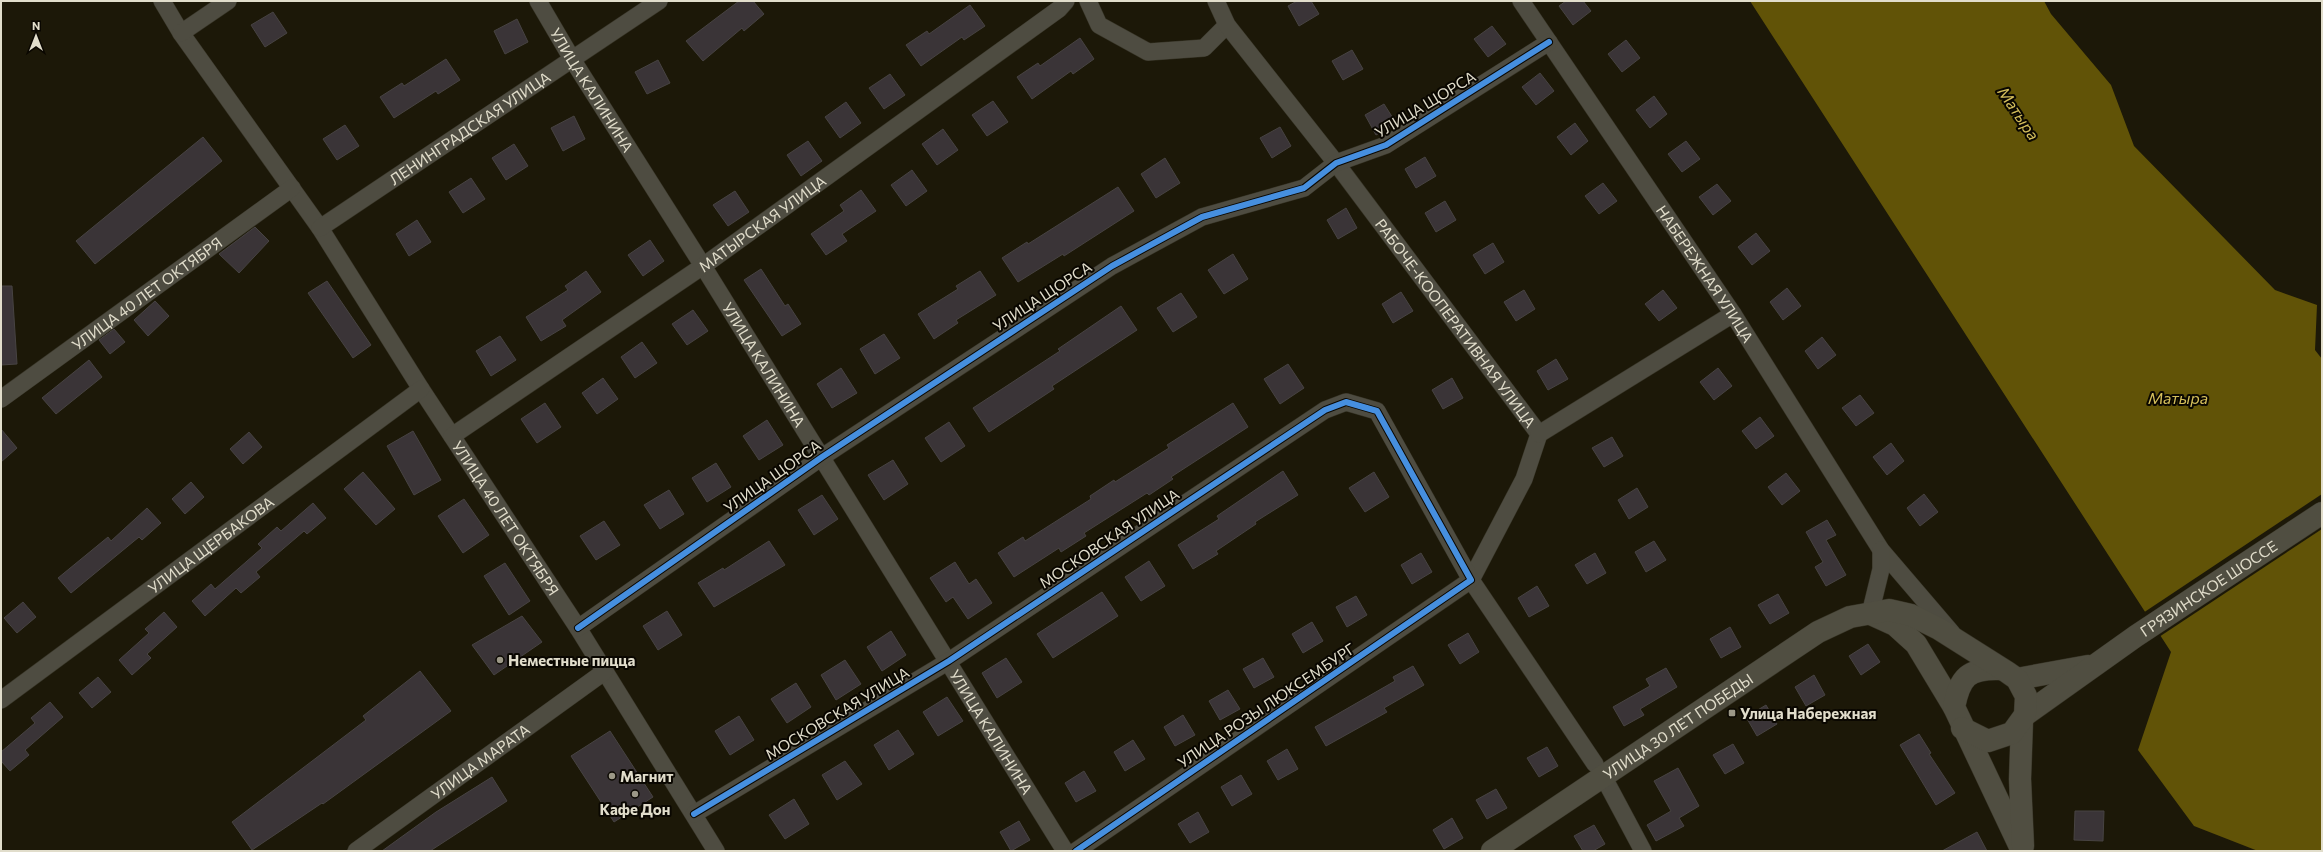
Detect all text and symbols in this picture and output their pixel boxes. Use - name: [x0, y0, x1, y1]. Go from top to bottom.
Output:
- north arrow: [16, 16, 56, 56]
- text: N: [32, 19, 40, 32]
- street label: УЛИЦА КАЛИНИНА: [547, 24, 638, 155]
- street label: ЛЕНИНГРАДСКАЯ УЛИЦА: [386, 67, 554, 188]
- street label: УЛИЦА ЩОРСА: [1371, 67, 1479, 141]
- water label: Матыра: [1994, 83, 2044, 143]
- street label: МАТЫРСКАЯ УЛИЦА: [695, 171, 829, 275]
- street label: НАБЕРЕЖНАЯ УЛИЦА: [1653, 202, 1757, 346]
- street label: РАБОЧЕ-КООПЕРАТИВНАЯ УЛИЦА: [1372, 215, 1540, 431]
- street label: УЛИЦА 40 ЛЕТ ОКТЯБРЯ: [68, 233, 225, 354]
- street label: УЛИЦА ЩОРСА: [989, 257, 1095, 335]
- street label: УЛИЦА КАЛИНИНА: [719, 299, 809, 430]
- water label: Матыра: [2148, 388, 2208, 407]
- street label: УЛИЦА ЩОРСА: [720, 436, 824, 516]
- street label: УЛИЦА 40 ЛЕТ ОКТЯБРЯ: [448, 437, 563, 599]
- street label: МОСКОВСКАЯ УЛИЦА: [1036, 484, 1182, 592]
- street label: УЛИЦА ЩЕРБАКОВА: [144, 492, 277, 597]
- street label: ГРЯЗИНСКОЕ ШОССЕ: [2137, 536, 2280, 640]
- street label: УЛИЦА РОЗЫ ЛЮКСЕМБУРГ: [1174, 639, 1358, 771]
- place label: Неместные пицца: [508, 651, 635, 669]
- marker: Неместные пицца: [495, 655, 505, 665]
- street label: МОСКОВСКАЯ УЛИЦА: [762, 663, 912, 763]
- street label: УЛИЦА КАЛИНИНА: [946, 666, 1037, 797]
- street label: УЛИЦА 30 ЛЕТ ПОБЕДЫ: [1599, 669, 1756, 783]
- place label: Улица Набережная: [1740, 704, 1877, 722]
- marker: Улица Набережная: [1727, 708, 1737, 718]
- street label: УЛИЦА МАРАТА: [427, 720, 533, 803]
- place label: Магнит: [620, 767, 673, 785]
- marker: Магнит: [607, 771, 617, 781]
- marker: Кафе Дон: [630, 789, 640, 799]
- place label: Кафе Дон: [599, 800, 671, 818]

